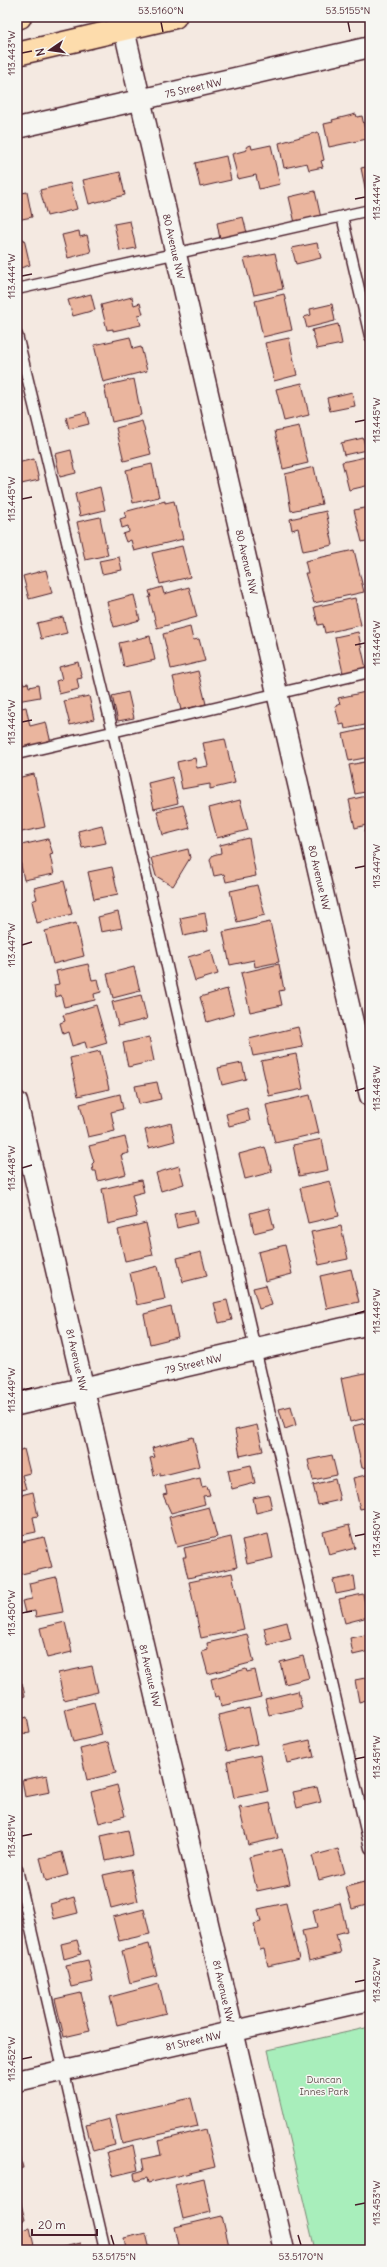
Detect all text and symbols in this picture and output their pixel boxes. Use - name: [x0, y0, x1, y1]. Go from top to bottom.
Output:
- text: 53.5160°N: [138, 4, 184, 17]
- text: 53.5155°N: [326, 4, 370, 17]
- text: 113.443°W: [5, 30, 18, 76]
- north arrow: [30, 30, 70, 70]
- text: N: [33, 47, 48, 58]
- street label: 75 Street NW: [164, 75, 223, 101]
- text: 113.444°W: [370, 174, 383, 220]
- street label: 80 Avenue NW: [160, 212, 187, 280]
- text: 113.444°W: [5, 253, 18, 299]
- text: 113.445°W: [370, 397, 383, 443]
- text: 113.445°W: [5, 476, 18, 522]
- street label: 80 Avenue NW: [233, 528, 260, 596]
- text: 113.446°W: [370, 620, 383, 666]
- text: 113.446°W: [5, 699, 18, 745]
- street label: 80 Avenue NW: [305, 844, 333, 912]
- text: 113.447°W: [370, 844, 383, 888]
- text: 113.447°W: [5, 923, 18, 967]
- text: 113.448°W: [370, 1065, 383, 1111]
- text: 113.448°W: [5, 1145, 18, 1191]
- text: 113.449°W: [370, 1288, 383, 1334]
- street label: 81 Avenue NW: [63, 1328, 90, 1393]
- street label: 79 Street NW: [164, 1351, 223, 1377]
- text: 113.449°W: [5, 1367, 18, 1413]
- text: 113.450°W: [370, 1511, 383, 1557]
- text: 113.450°W: [5, 1590, 18, 1636]
- street label: 81 Avenue NW: [136, 1643, 164, 1708]
- text: 113.451°W: [370, 1735, 383, 1779]
- text: 113.451°W: [5, 1814, 18, 1858]
- text: 113.452°W: [370, 1958, 383, 2002]
- street label: 81 Avenue NW: [210, 1959, 237, 2024]
- street label: 81 Street NW: [164, 2028, 223, 2054]
- text: 113.452°W: [5, 2037, 18, 2081]
- park label: Duncan Innes Park: [300, 2073, 348, 2098]
- text: 113.453°W: [370, 2180, 383, 2226]
- scale bar: [32, 2211, 97, 2237]
- text: 20 m: [38, 2217, 66, 2232]
- text: 53.5175°N: [92, 2250, 136, 2263]
- text: 53.5170°N: [279, 2250, 323, 2263]

